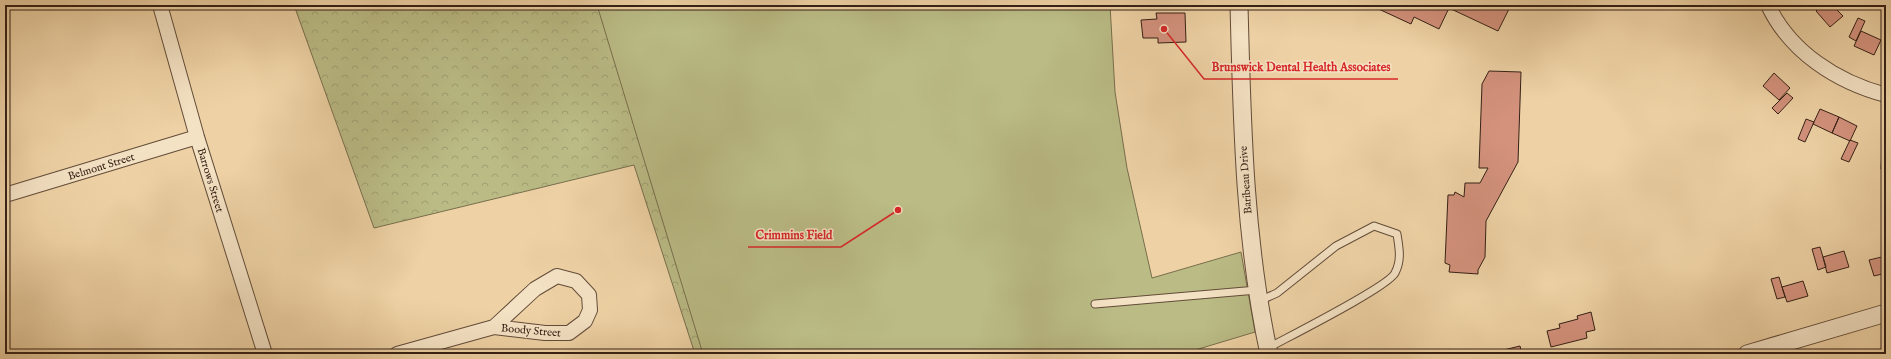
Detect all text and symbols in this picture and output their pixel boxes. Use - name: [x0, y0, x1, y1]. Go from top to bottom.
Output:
- callout: Brunswick Dental Health Associates: [1204, 55, 1398, 79]
- text: Brunswick Dental Health Associates: [1212, 60, 1391, 75]
- street label: Baribeau Drive: [1237, 145, 1255, 215]
- street label: Barrows Street: [194, 146, 227, 214]
- street label: Belmont Street: [66, 150, 137, 184]
- callout: Crimmins Field: [748, 223, 841, 247]
- text: Crimmins Field: [755, 228, 833, 243]
- street label: Boody Street: [500, 321, 562, 341]

